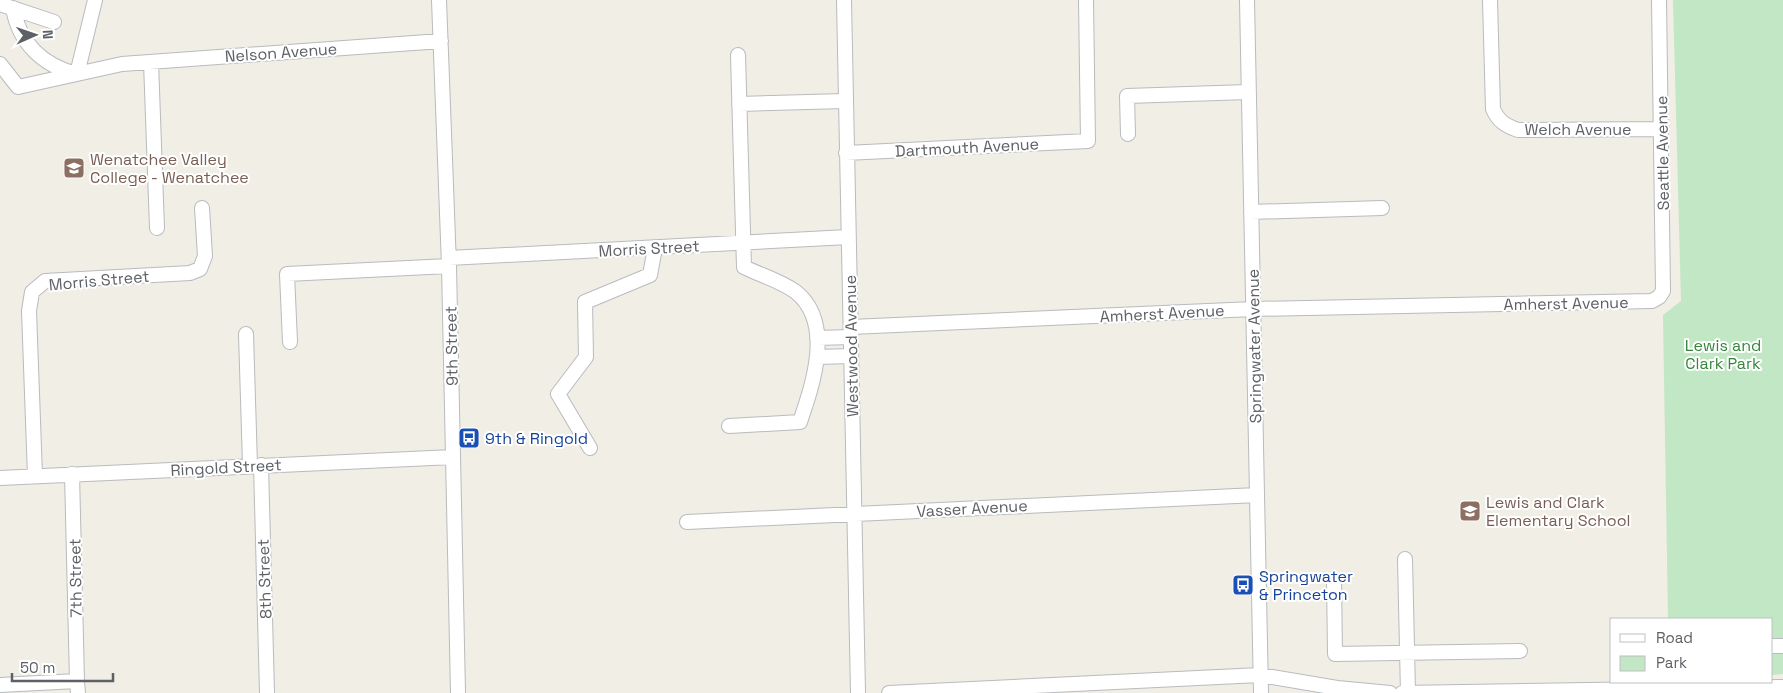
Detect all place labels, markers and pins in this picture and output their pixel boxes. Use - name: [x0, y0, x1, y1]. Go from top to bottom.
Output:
- place label: Wenatchee Valley College - Wenatchee: [90, 149, 249, 188]
- school or university icon: Wenatchee Valley College - Wenatchee: [62, 156, 86, 180]
- bus stop icon: 9th & Ringold: [457, 426, 481, 450]
- place label: 9th & Ringold: [485, 428, 588, 449]
- place label: Lewis and Clark Elementary School: [1486, 492, 1631, 531]
- school or university icon: Lewis and Clark Elementary School: [1458, 499, 1482, 523]
- place label: Springwater & Princeton: [1259, 566, 1353, 605]
- bus stop icon: Springwater & Princeton: [1231, 573, 1255, 597]

